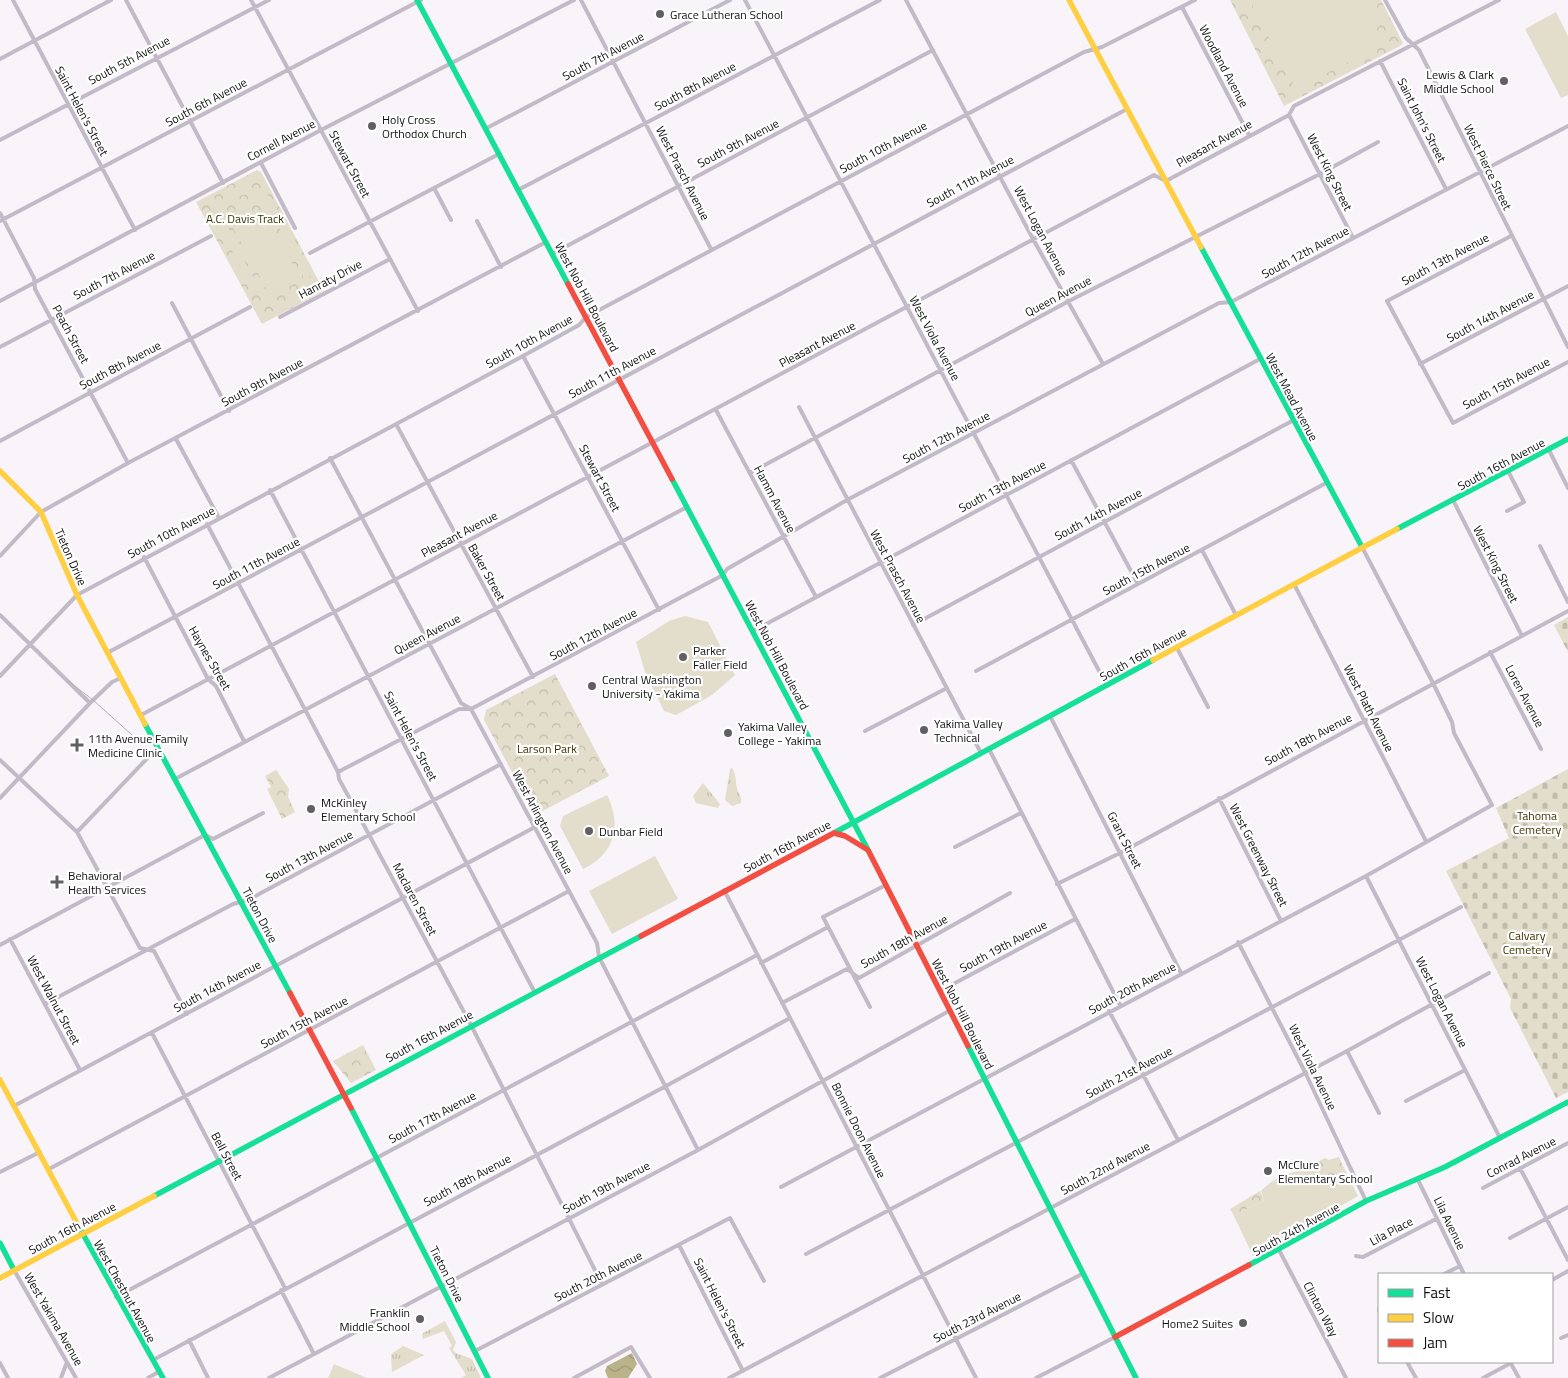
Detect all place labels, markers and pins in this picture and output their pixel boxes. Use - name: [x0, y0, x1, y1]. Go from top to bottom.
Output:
- place label: Grace Lutheran School: [670, 5, 783, 24]
- marker: Grace Lutheran School: [654, 8, 666, 20]
- place label: Lewis & Clark Middle School: [1423, 65, 1494, 98]
- marker: Lewis & Clark Middle School: [1498, 75, 1510, 87]
- place label: Holy Cross Orthodox Church: [382, 110, 467, 143]
- marker: Holy Cross Orthodox Church: [366, 120, 378, 132]
- place label: Parker Faller Field: [693, 641, 747, 674]
- marker: Parker Faller Field: [677, 651, 689, 663]
- place label: Central Washington University - Yakima: [602, 670, 701, 703]
- marker: Central Washington University - Yakima: [586, 680, 598, 692]
- place label: Yakima Valley Technical: [934, 714, 1003, 747]
- place label: Yakima Valley College - Yakima: [738, 717, 821, 750]
- marker: Yakima Valley Technical: [918, 724, 930, 736]
- marker: Yakima Valley College - Yakima: [722, 727, 734, 739]
- place label: 11th Avenue Family Medicine Clinic: [88, 729, 188, 762]
- marker: 11th Avenue Family Medicine Clinic: [70, 738, 84, 752]
- place label: McKinley Elementary School: [321, 793, 415, 826]
- marker: McKinley Elementary School: [305, 803, 317, 815]
- place label: Dunbar Field: [599, 822, 663, 841]
- marker: Dunbar Field: [583, 825, 595, 837]
- place label: Behavioral Health Services: [68, 866, 147, 899]
- marker: Behavioral Health Services: [50, 875, 64, 889]
- place label: McClure Elementary School: [1278, 1155, 1372, 1188]
- marker: McClure Elementary School: [1262, 1165, 1274, 1177]
- place label: Franklin Middle School: [339, 1303, 410, 1336]
- marker: Franklin Middle School: [414, 1313, 426, 1325]
- place label: Home2 Suites: [1162, 1314, 1233, 1333]
- marker: Home2 Suites: [1237, 1317, 1249, 1329]

